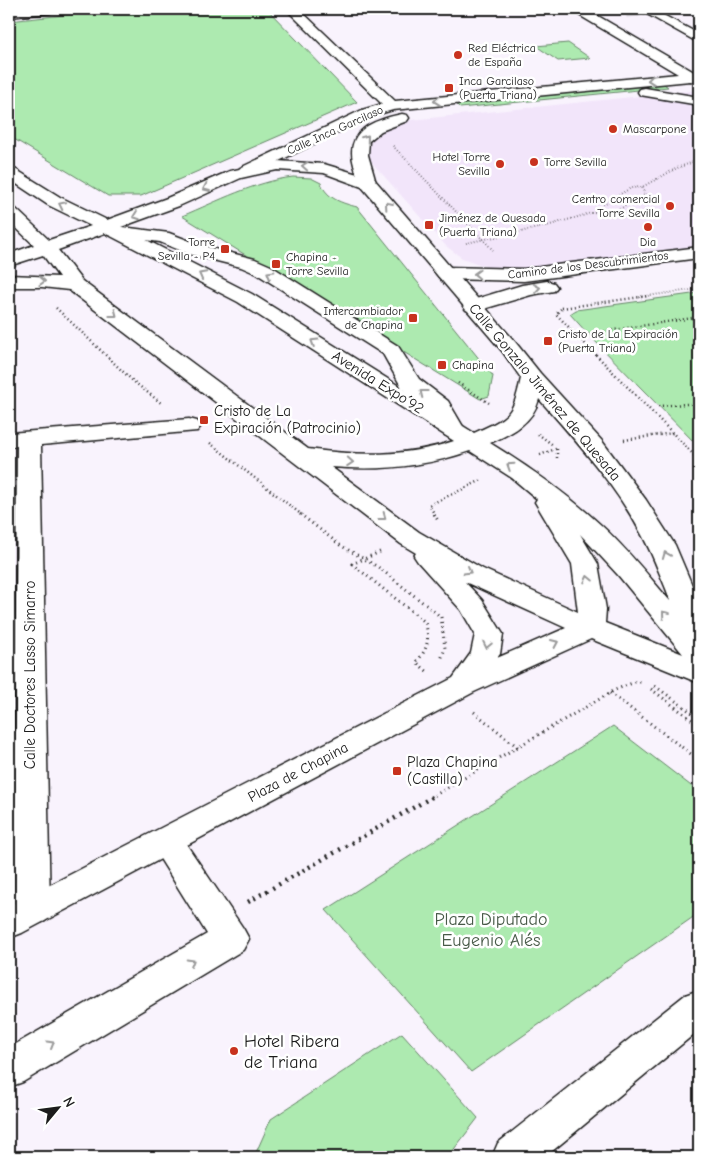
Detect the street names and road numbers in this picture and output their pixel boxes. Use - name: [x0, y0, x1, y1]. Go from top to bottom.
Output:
- street label: Calle Inca Garcilaso: [285, 102, 385, 158]
- street label: Camino de los Descubrimientos: [507, 248, 669, 282]
- street label: Calle Gonzalo Jiménez de Quesada: [465, 299, 625, 485]
- street label: Avenida Expo´92: [329, 347, 427, 417]
- street label: Calle Doctores Lasso Simarro: [21, 581, 39, 769]
- street label: Plaza de Chapina: [245, 738, 351, 806]

